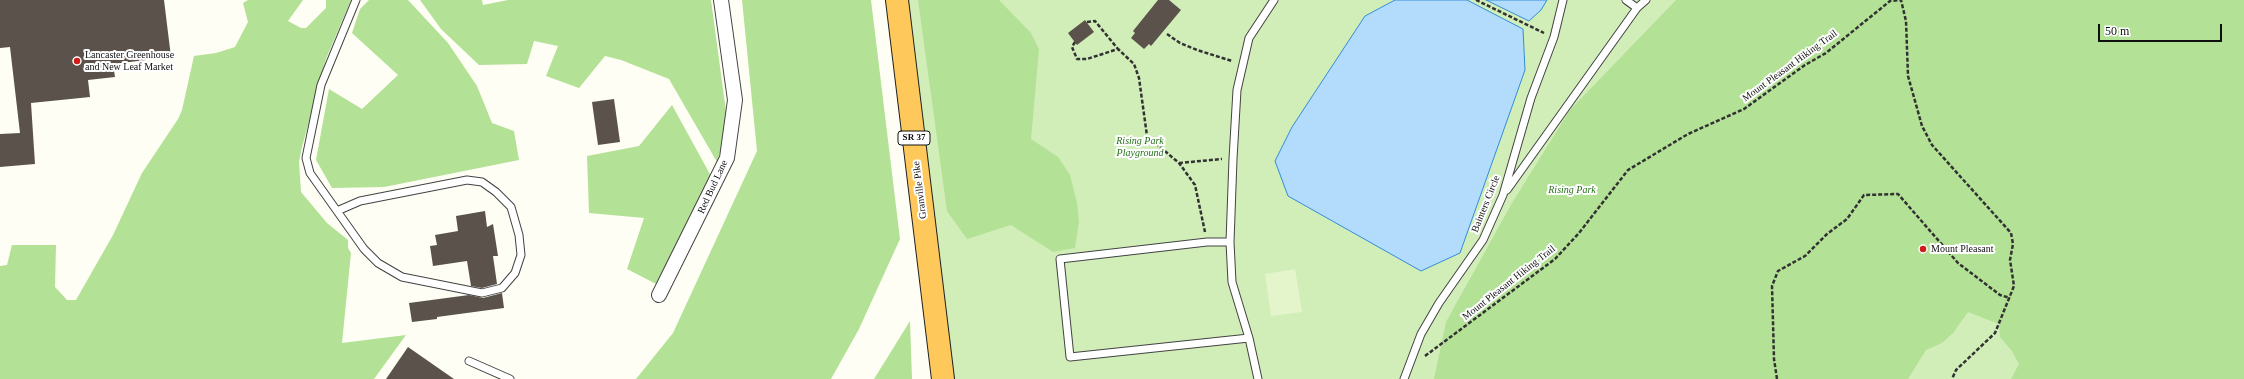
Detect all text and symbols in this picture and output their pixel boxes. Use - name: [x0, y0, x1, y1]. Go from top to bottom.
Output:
- scale bar: [2100, 16, 2224, 42]
- text: 50 m: [2105, 24, 2129, 38]
- street label: Mount Pleasant Hiking Trail: [1740, 28, 1840, 104]
- place label: Lancaster Greenhouse and New Leaf Market: [85, 49, 174, 72]
- marker: Lancaster Greenhouse and New Leaf Market: [72, 56, 82, 66]
- road number: SR 37: [898, 131, 930, 145]
- park label: Rising Park Playground: [1116, 135, 1164, 158]
- street label: Red Bud Lane: [695, 158, 731, 216]
- street label: Granville Pike: [911, 160, 929, 220]
- street label: Bainters Circle: [1469, 174, 1503, 234]
- park label: Rising Park: [1548, 184, 1596, 196]
- street label: Mount Pleasant Hiking Trail: [1460, 243, 1558, 323]
- place label: Mount Pleasant: [1931, 243, 1993, 255]
- marker: Mount Pleasant: [1918, 244, 1928, 254]

